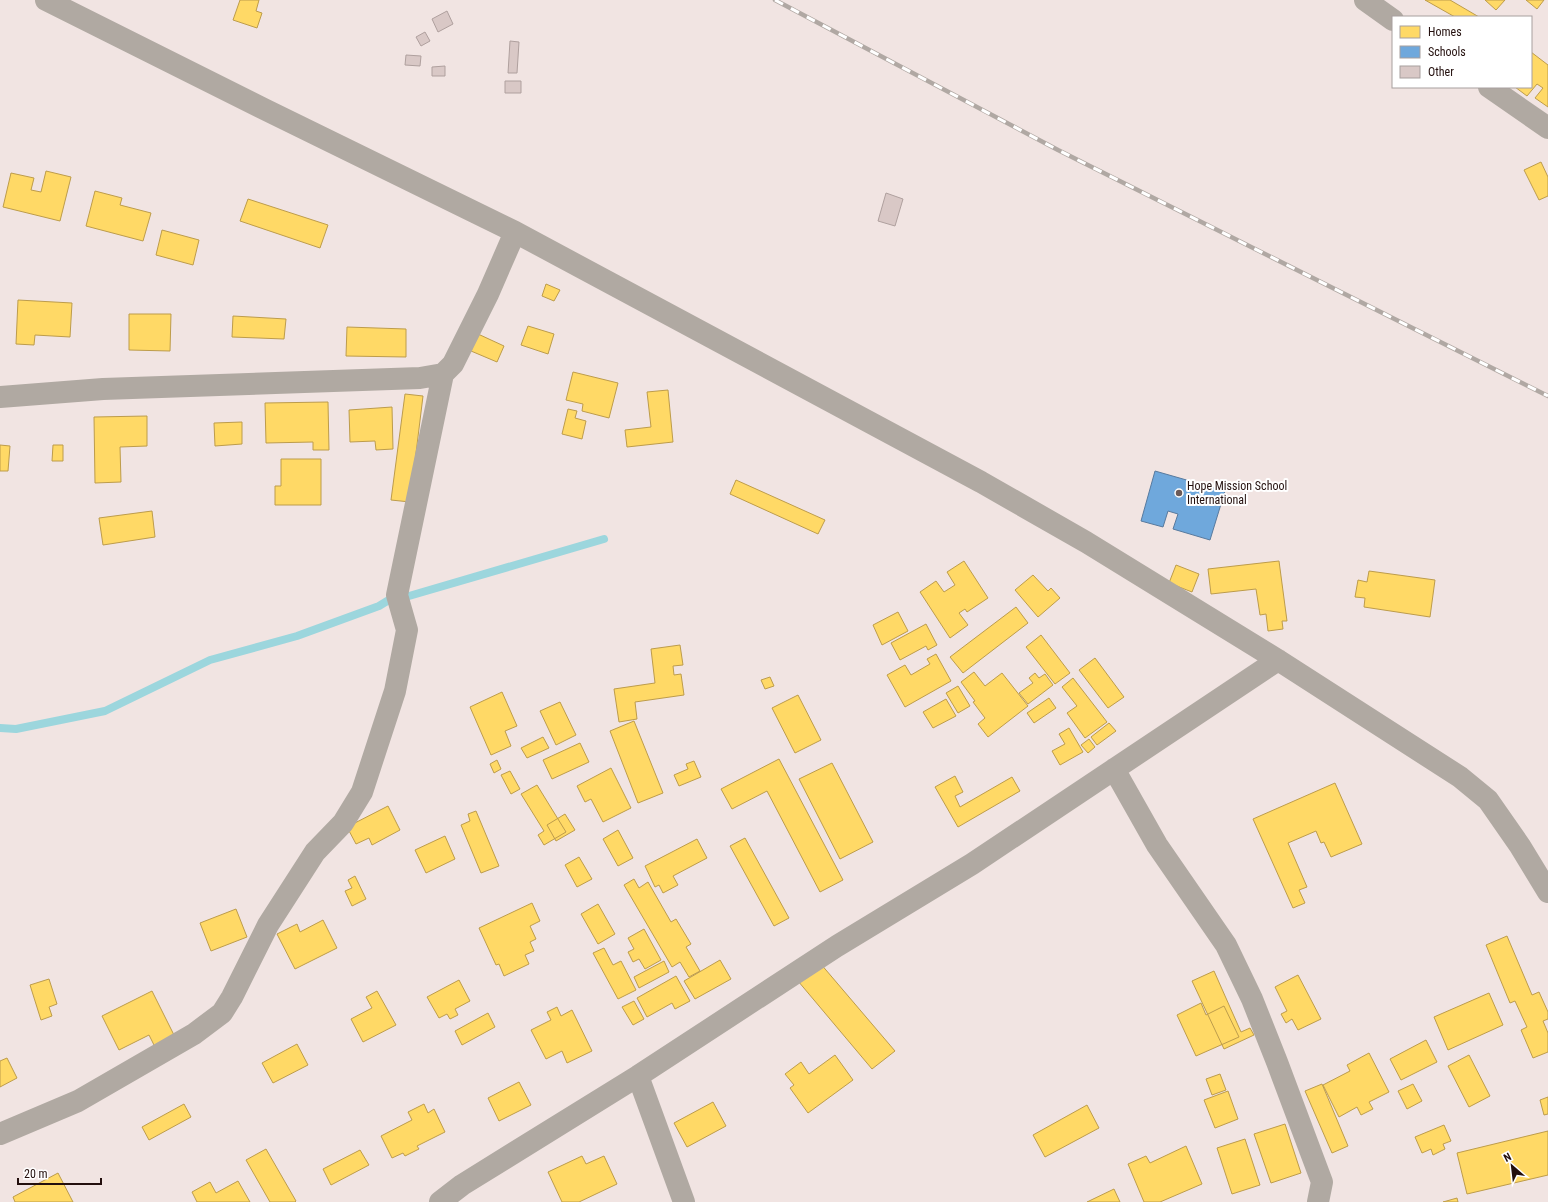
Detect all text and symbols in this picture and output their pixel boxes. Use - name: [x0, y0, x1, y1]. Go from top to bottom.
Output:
- legend: [1392, 16, 1532, 88]
- text: Homes: [1428, 25, 1462, 39]
- text: Schools: [1428, 45, 1466, 59]
- text: Other: [1428, 65, 1454, 79]
- place label: Hope Mission School International: [1187, 479, 1287, 507]
- marker: Hope Mission School International: [1174, 488, 1184, 498]
- north arrow: [1492, 1146, 1532, 1186]
- text: N: [1502, 1150, 1514, 1165]
- scale bar: [18, 1160, 101, 1186]
- text: 20 m: [24, 1167, 48, 1181]

